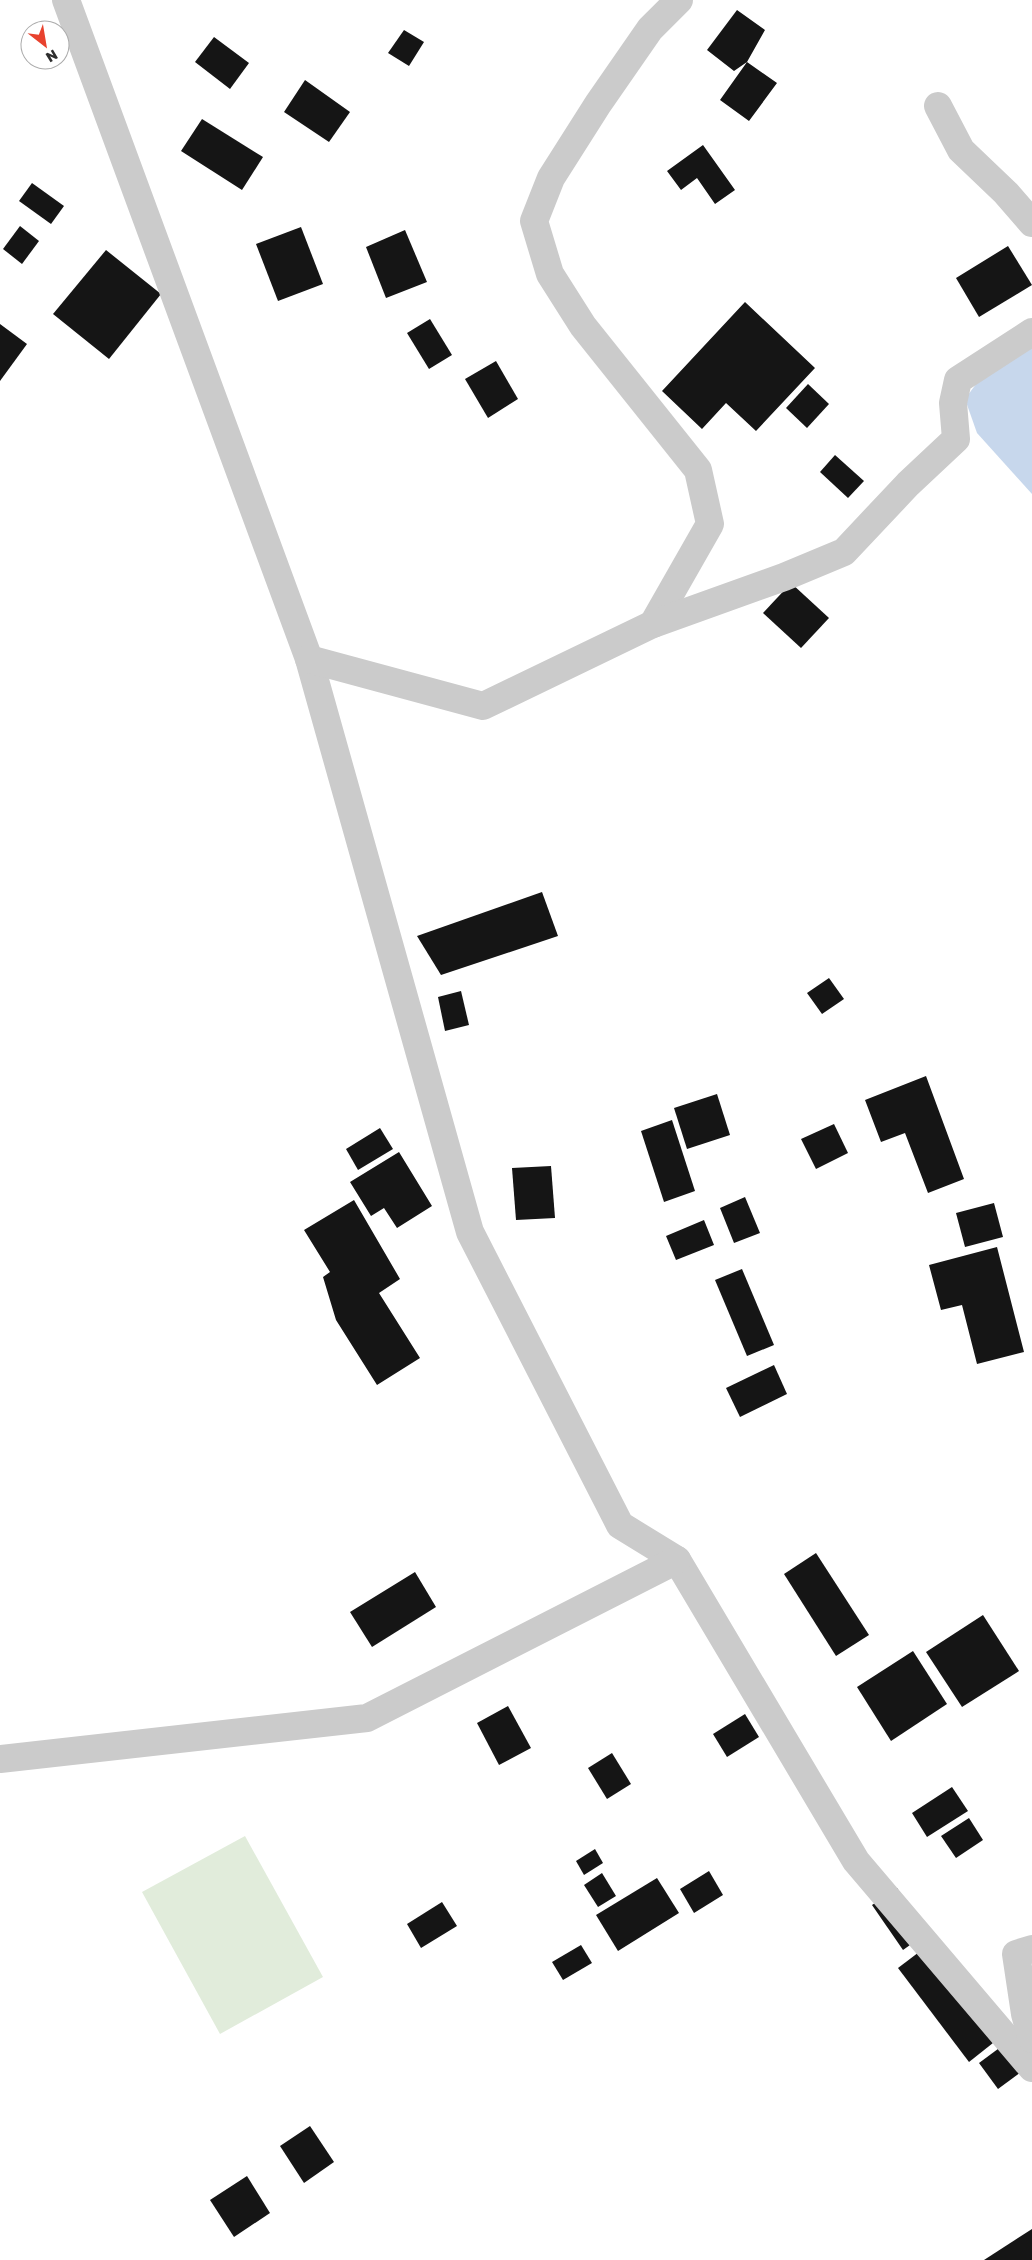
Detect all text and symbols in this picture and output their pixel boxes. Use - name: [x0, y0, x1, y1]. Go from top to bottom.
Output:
- north arrow: [20, 20, 70, 70]
- text: N: [43, 47, 61, 67]

